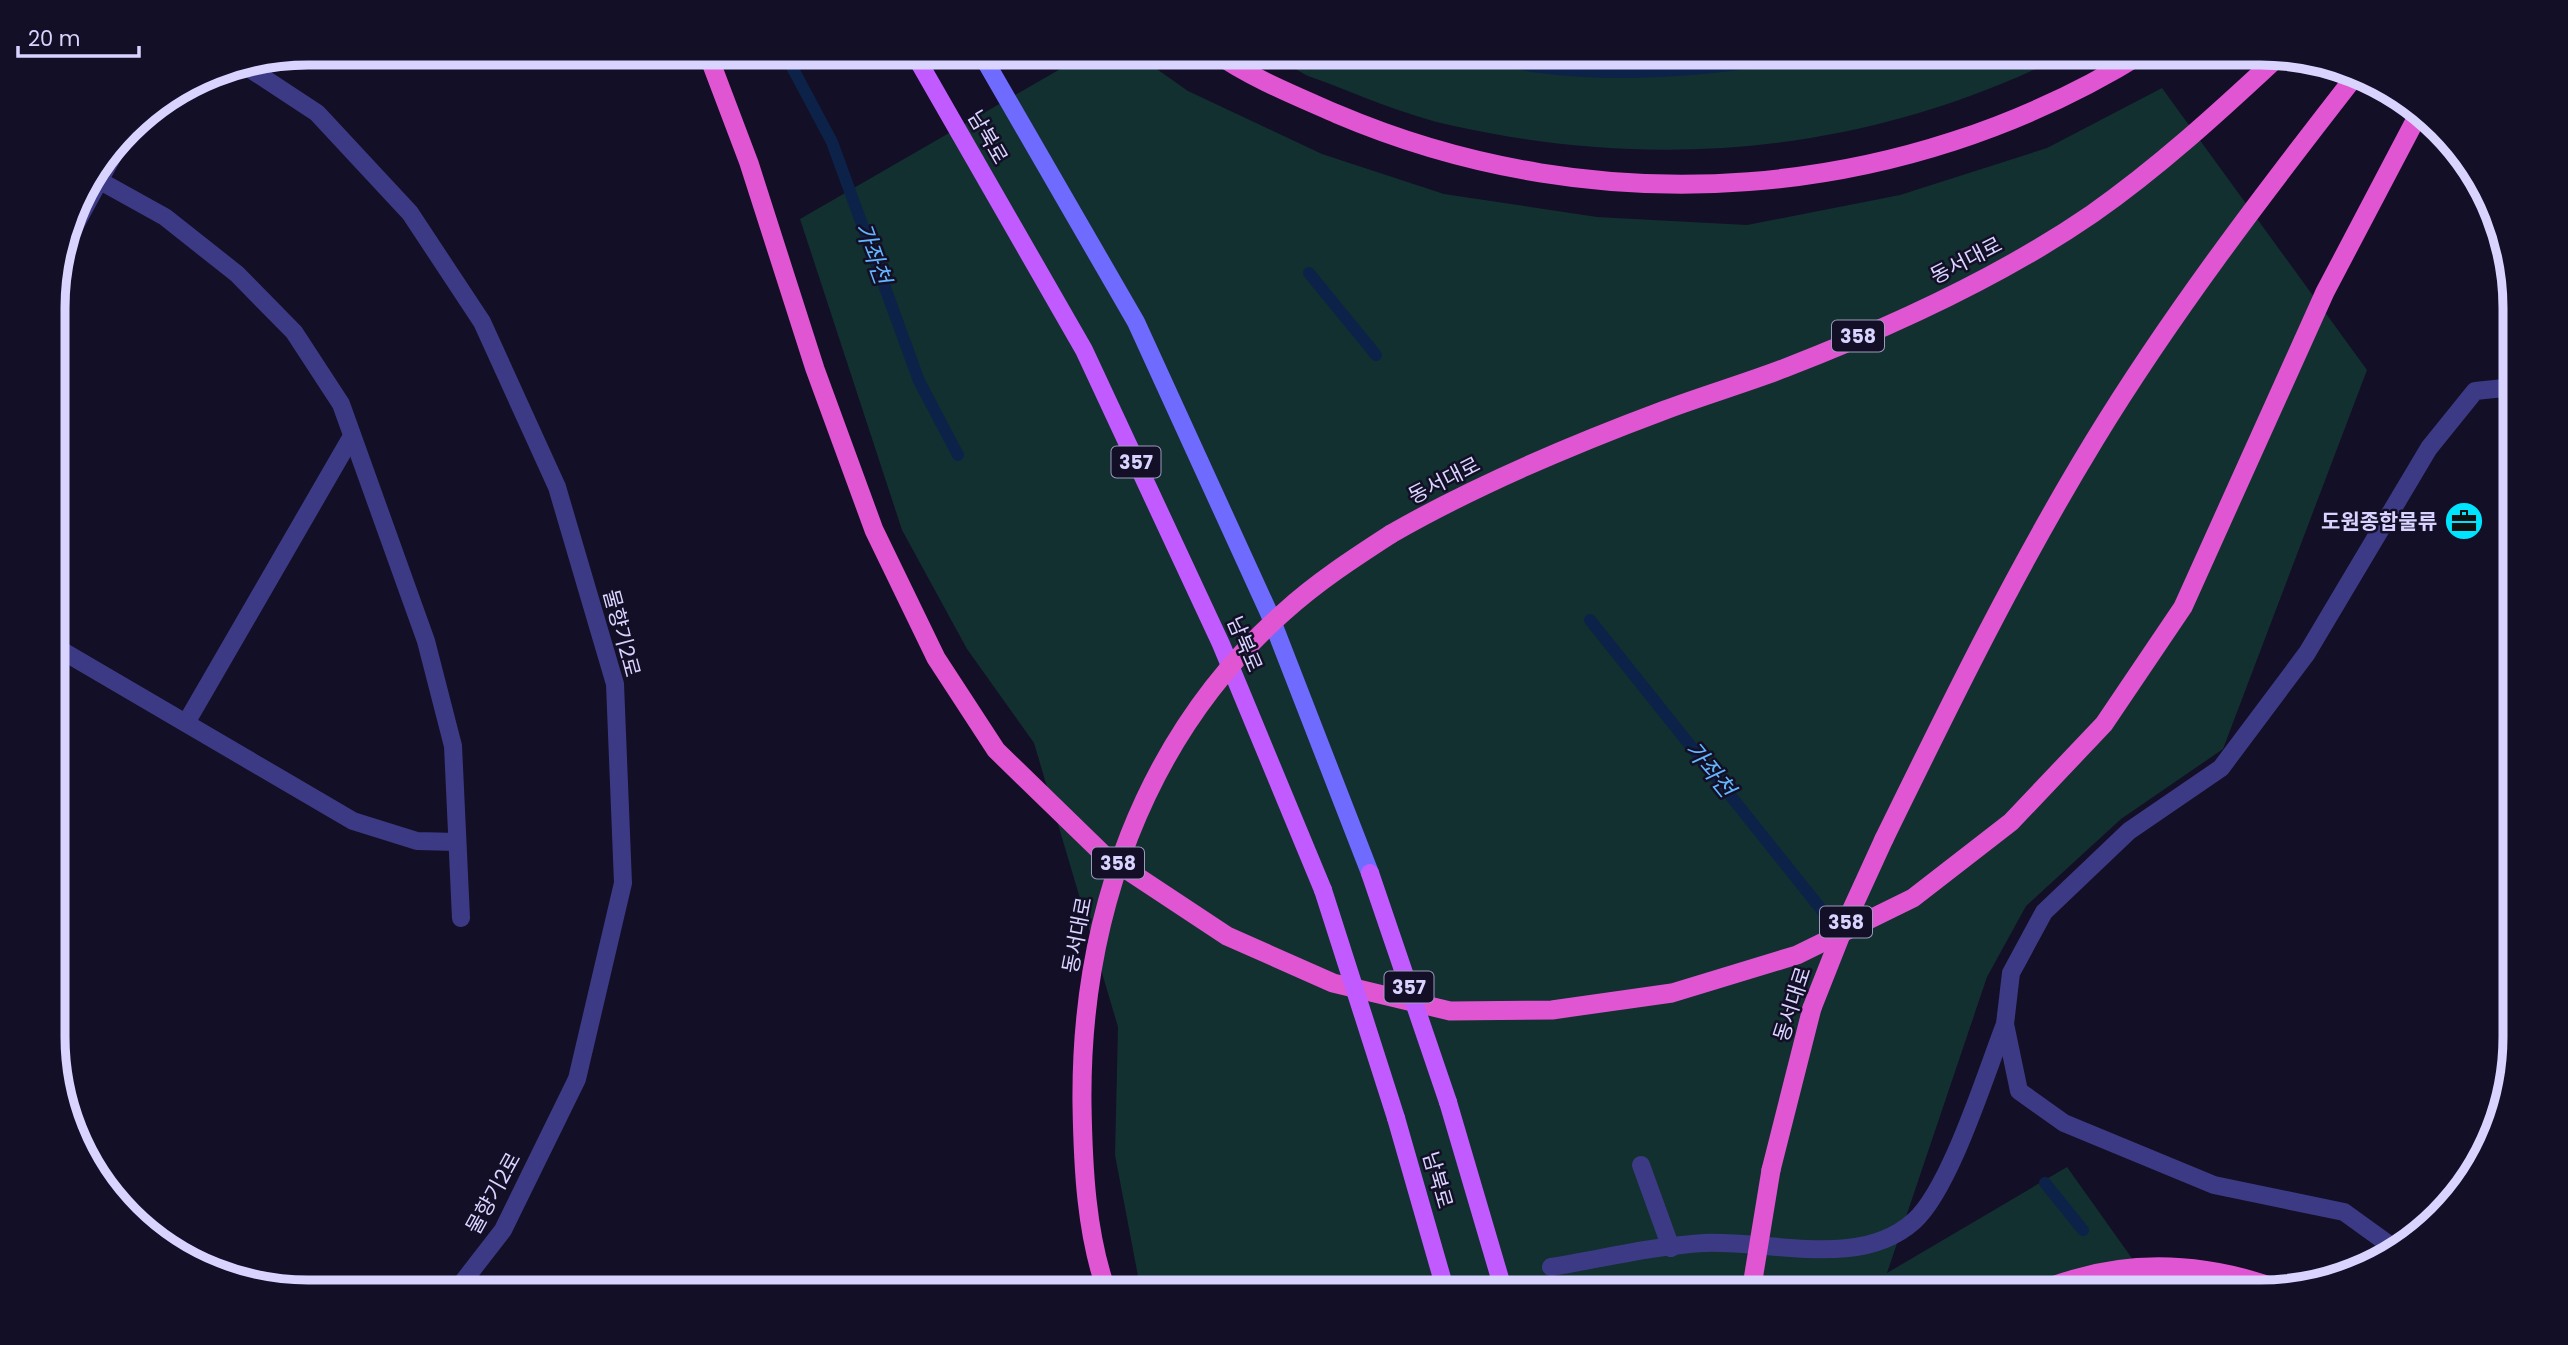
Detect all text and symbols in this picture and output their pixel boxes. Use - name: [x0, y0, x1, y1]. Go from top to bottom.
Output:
- scale bar: [18, 14, 138, 58]
- text: 20 m: [28, 24, 81, 53]
- street label: 남북로: [961, 105, 1015, 169]
- water label: 가좌천: [847, 218, 900, 291]
- street label: 동서대로: [1925, 230, 2007, 290]
- road number: 358: [1832, 320, 1884, 352]
- road number: 357: [1112, 446, 1160, 477]
- street label: 동서대로: [1403, 450, 1485, 510]
- office icon: 도원종합물류: [2443, 500, 2485, 542]
- place label: 도원종합물류: [2321, 507, 2437, 536]
- street label: 물향기2로: [596, 586, 648, 680]
- street label: 남북로: [1220, 612, 1270, 676]
- water label: 가좌천: [1678, 734, 1744, 806]
- road number: 358: [1092, 848, 1144, 878]
- street label: 동서대로: [1055, 894, 1099, 976]
- road number: 358: [1820, 906, 1872, 938]
- street label: 동서대로: [1766, 963, 1818, 1045]
- road number: 357: [1384, 972, 1434, 1002]
- street label: 물향기2로: [459, 1147, 527, 1239]
- street label: 남북로: [1416, 1148, 1460, 1212]

